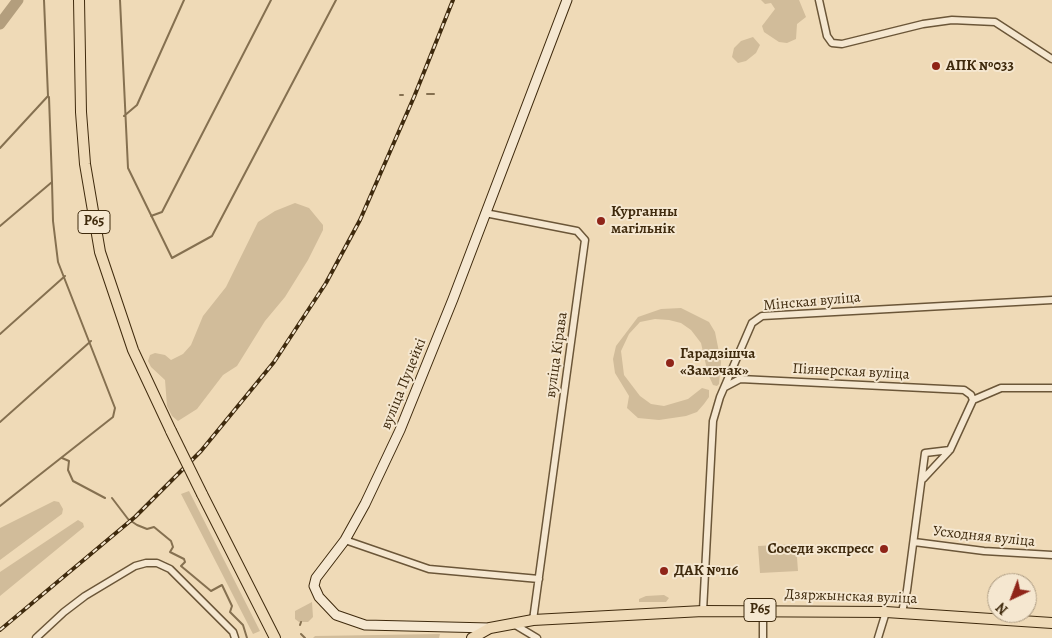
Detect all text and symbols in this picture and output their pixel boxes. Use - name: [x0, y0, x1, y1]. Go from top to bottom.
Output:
- place label: АПК №033: [946, 57, 1014, 75]
- marker: АПК №033: [930, 60, 942, 72]
- place label: Курганны магільнік: [611, 203, 678, 238]
- road number: Р65: [78, 210, 110, 233]
- marker: Курганны магільнік: [595, 215, 607, 227]
- street label: Мінская вуліца: [763, 289, 861, 315]
- street label: вуліца Кірава: [542, 311, 572, 399]
- street label: вуліца Пуцейкі: [378, 336, 430, 432]
- place label: Гарадзішча «Замэчак»: [680, 345, 755, 380]
- marker: Гарадзішча «Замэчак»: [664, 357, 676, 369]
- street label: Піянерская вуліца: [792, 360, 910, 384]
- street label: Усходняя вуліца: [932, 523, 1036, 551]
- place label: Соседи экспресс: [767, 540, 874, 558]
- marker: Соседи экспресс: [878, 543, 890, 555]
- place label: ДАК №116: [674, 562, 739, 580]
- marker: ДАК №116: [658, 565, 670, 577]
- north arrow: [987, 573, 1037, 623]
- street label: Дзяржынская вуліца: [784, 586, 918, 608]
- road number: Р65: [744, 598, 776, 622]
- text: N: [992, 598, 1012, 619]

